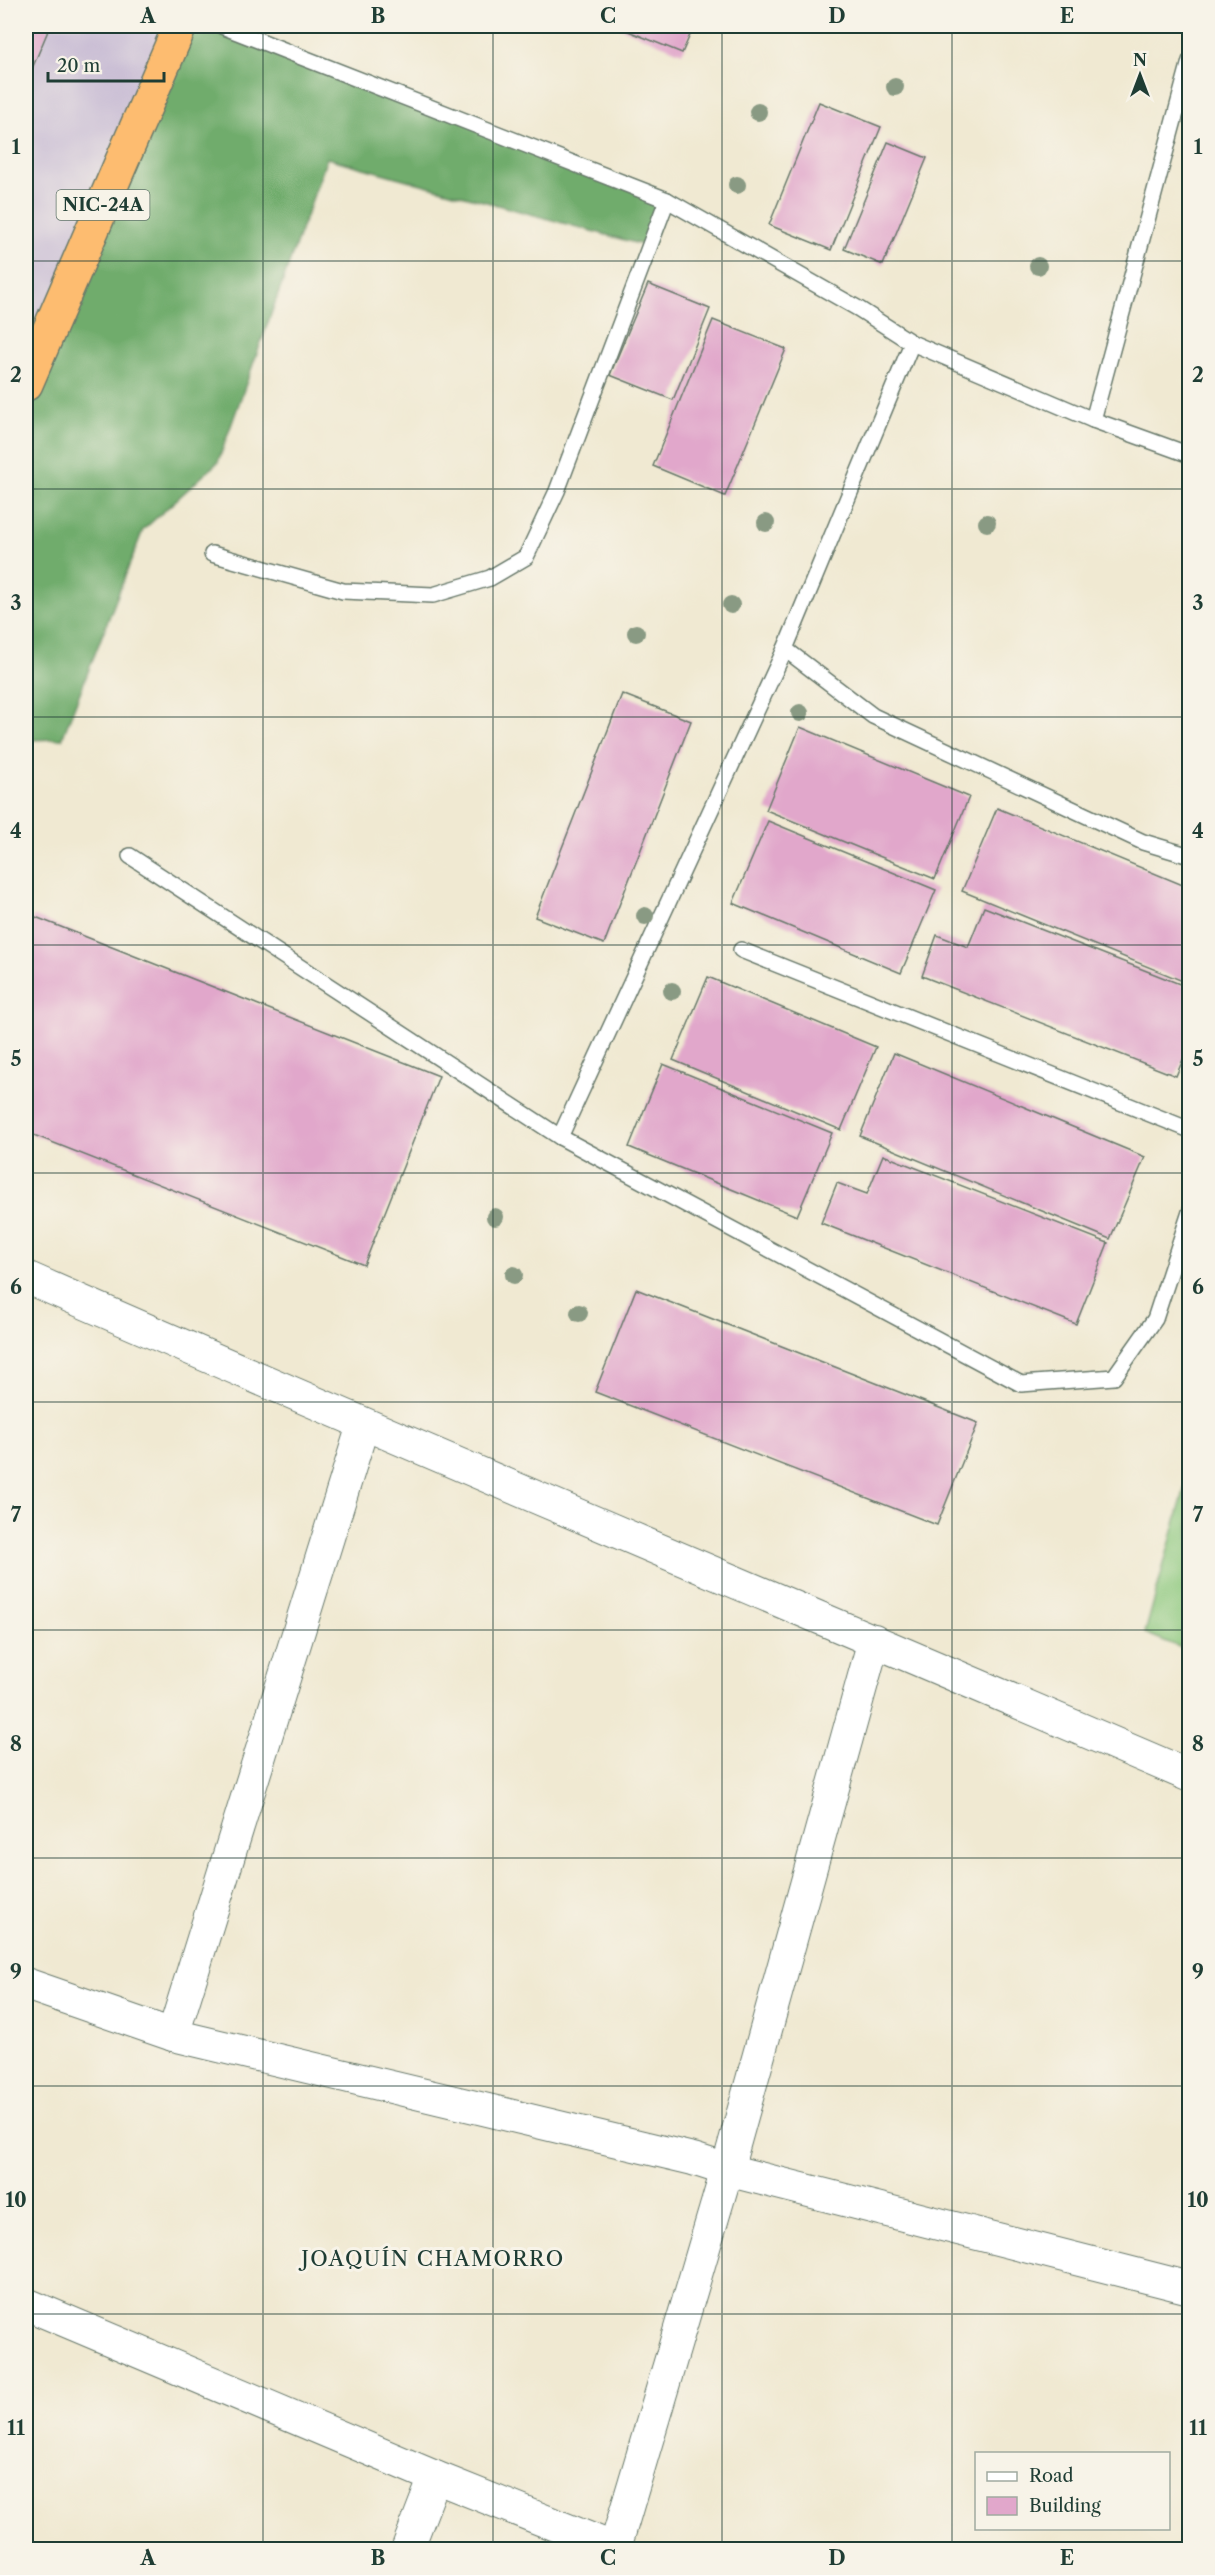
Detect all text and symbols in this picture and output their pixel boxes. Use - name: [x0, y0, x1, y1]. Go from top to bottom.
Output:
- text: A: [139, 4, 156, 28]
- text: B: [371, 4, 386, 28]
- text: C: [600, 4, 616, 28]
- text: D: [828, 4, 846, 28]
- text: E: [1060, 4, 1074, 28]
- scale bar: [48, 45, 164, 83]
- north arrow: [1110, 45, 1170, 105]
- text: N: [1133, 50, 1147, 70]
- text: 20 m: [57, 55, 101, 77]
- text: 1: [12, 135, 21, 159]
- text: 1: [1194, 135, 1203, 159]
- road number: NIC-24A: [57, 190, 150, 220]
- text: 2: [10, 363, 22, 387]
- text: 2: [1192, 363, 1204, 387]
- text: 3: [10, 591, 22, 615]
- text: 3: [1192, 591, 1204, 615]
- text: 4: [10, 819, 22, 843]
- text: 4: [1192, 819, 1204, 843]
- text: 5: [10, 1047, 22, 1071]
- text: 5: [1192, 1047, 1204, 1071]
- text: 6: [10, 1275, 22, 1299]
- text: 6: [1192, 1275, 1204, 1299]
- text: 7: [11, 1503, 22, 1527]
- text: 7: [1193, 1503, 1204, 1527]
- text: 8: [10, 1732, 22, 1756]
- text: 8: [1192, 1732, 1204, 1756]
- text: 9: [10, 1960, 22, 1984]
- text: 9: [1192, 1960, 1204, 1984]
- text: 10: [5, 2188, 27, 2212]
- text: 10: [1187, 2188, 1209, 2212]
- district label: JOAQUÍN CHAMORRO: [298, 2246, 565, 2271]
- text: 11: [7, 2416, 25, 2440]
- text: 11: [1189, 2416, 1207, 2440]
- legend: [975, 2452, 1170, 2530]
- text: Road: [1029, 2465, 1074, 2487]
- text: Building: [1029, 2495, 1101, 2517]
- text: A: [139, 2546, 156, 2570]
- text: B: [371, 2546, 386, 2570]
- text: C: [600, 2546, 616, 2570]
- text: D: [828, 2546, 846, 2570]
- text: E: [1060, 2546, 1074, 2570]

